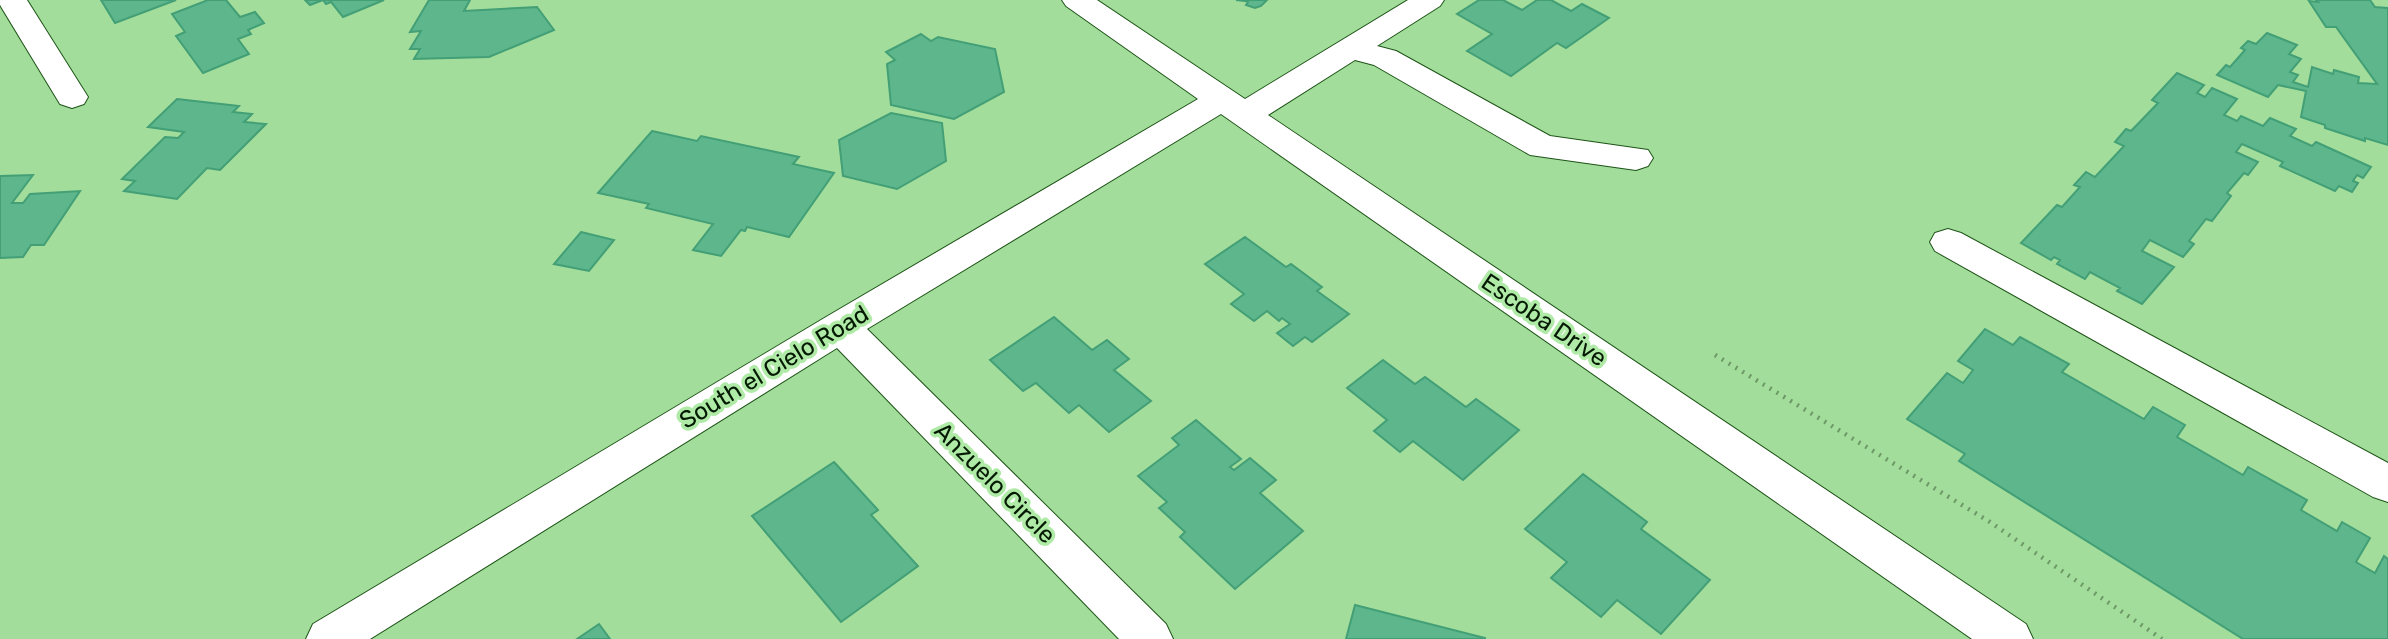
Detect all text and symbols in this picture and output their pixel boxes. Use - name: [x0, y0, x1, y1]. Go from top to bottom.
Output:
- street label: Escoba Drive: [1476, 268, 1612, 372]
- street label: South el Cielo Road: [674, 299, 874, 435]
- street label: Anzuelo Circle: [929, 417, 1061, 549]

